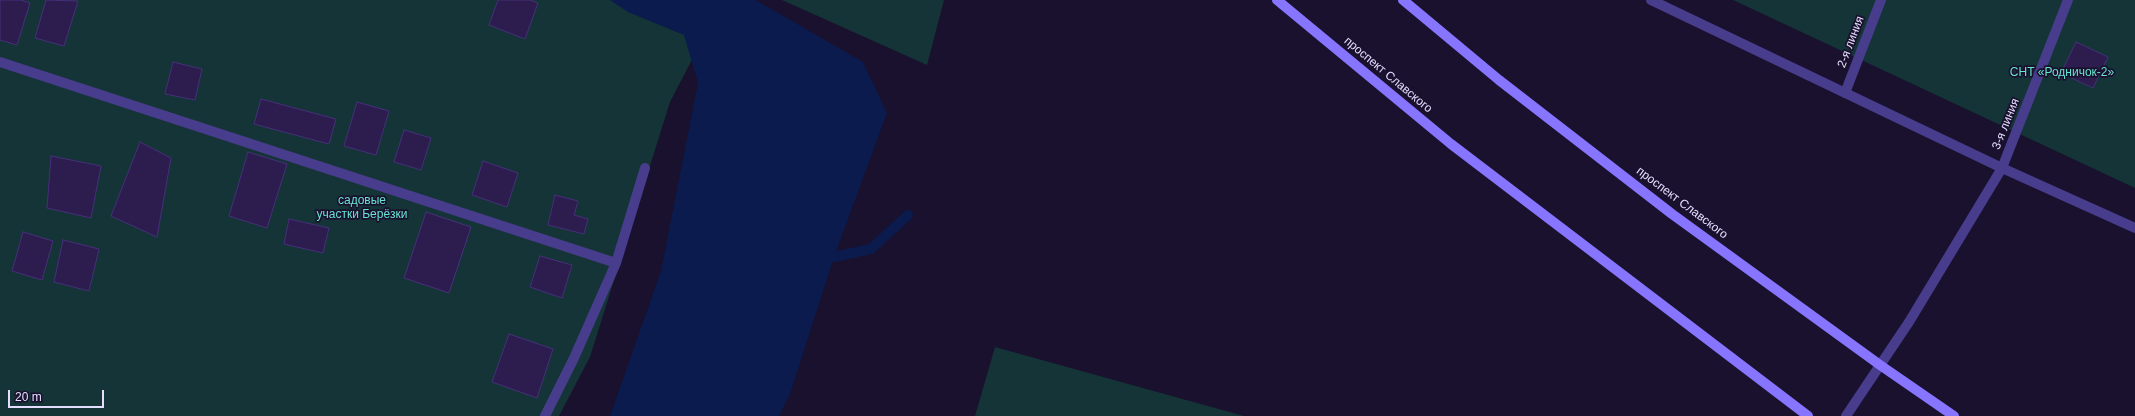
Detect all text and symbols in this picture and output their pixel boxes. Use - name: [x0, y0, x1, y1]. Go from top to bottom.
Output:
- street label: 2-я линия: [1835, 14, 1867, 70]
- street label: проспект Славского: [1341, 34, 1435, 116]
- park label: СНТ «Родничок-2»: [2010, 66, 2114, 80]
- street label: 3-я линия: [1989, 96, 2023, 152]
- street label: проспект Славского: [1633, 164, 1731, 242]
- park label: садовые участки Берёзки: [316, 194, 408, 222]
- scale bar: [10, 382, 106, 408]
- text: 20 m: [15, 390, 42, 404]

